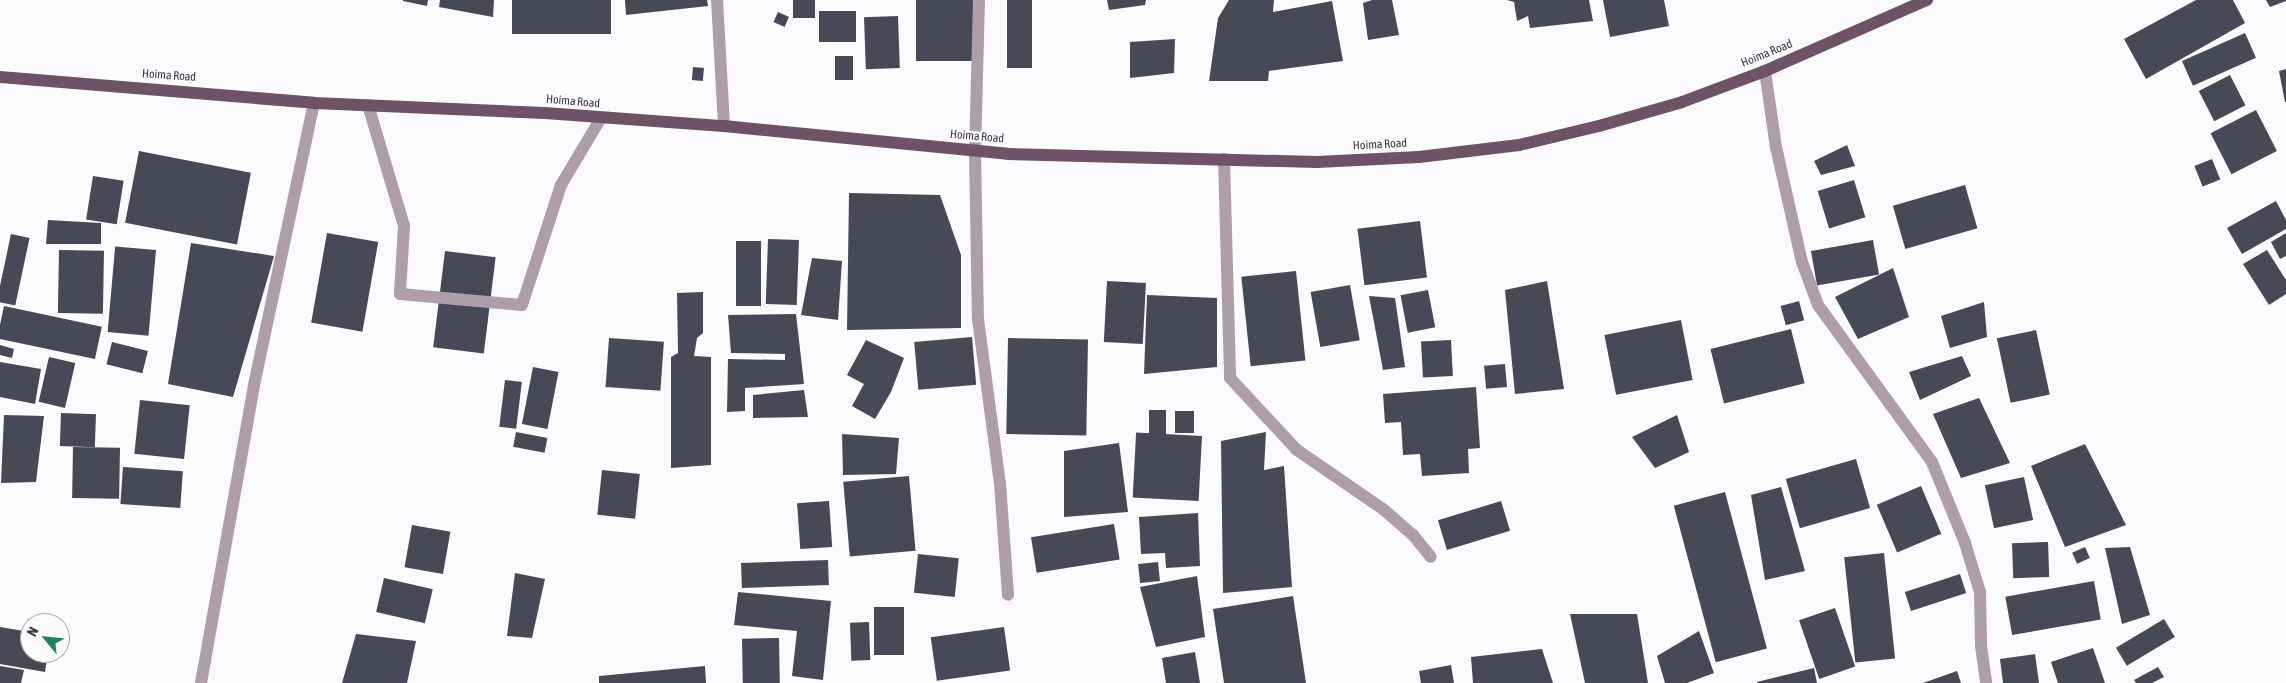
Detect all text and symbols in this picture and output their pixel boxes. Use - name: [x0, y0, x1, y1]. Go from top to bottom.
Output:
- street label: Hoima Road: [1739, 37, 1795, 71]
- street label: Hoima Road: [141, 67, 197, 85]
- street label: Hoima Road: [545, 92, 601, 112]
- street label: Hoima Road: [949, 127, 1005, 147]
- street label: Hoima Road: [1353, 136, 1407, 154]
- north arrow: [20, 613, 70, 663]
- text: N: [24, 624, 42, 639]

